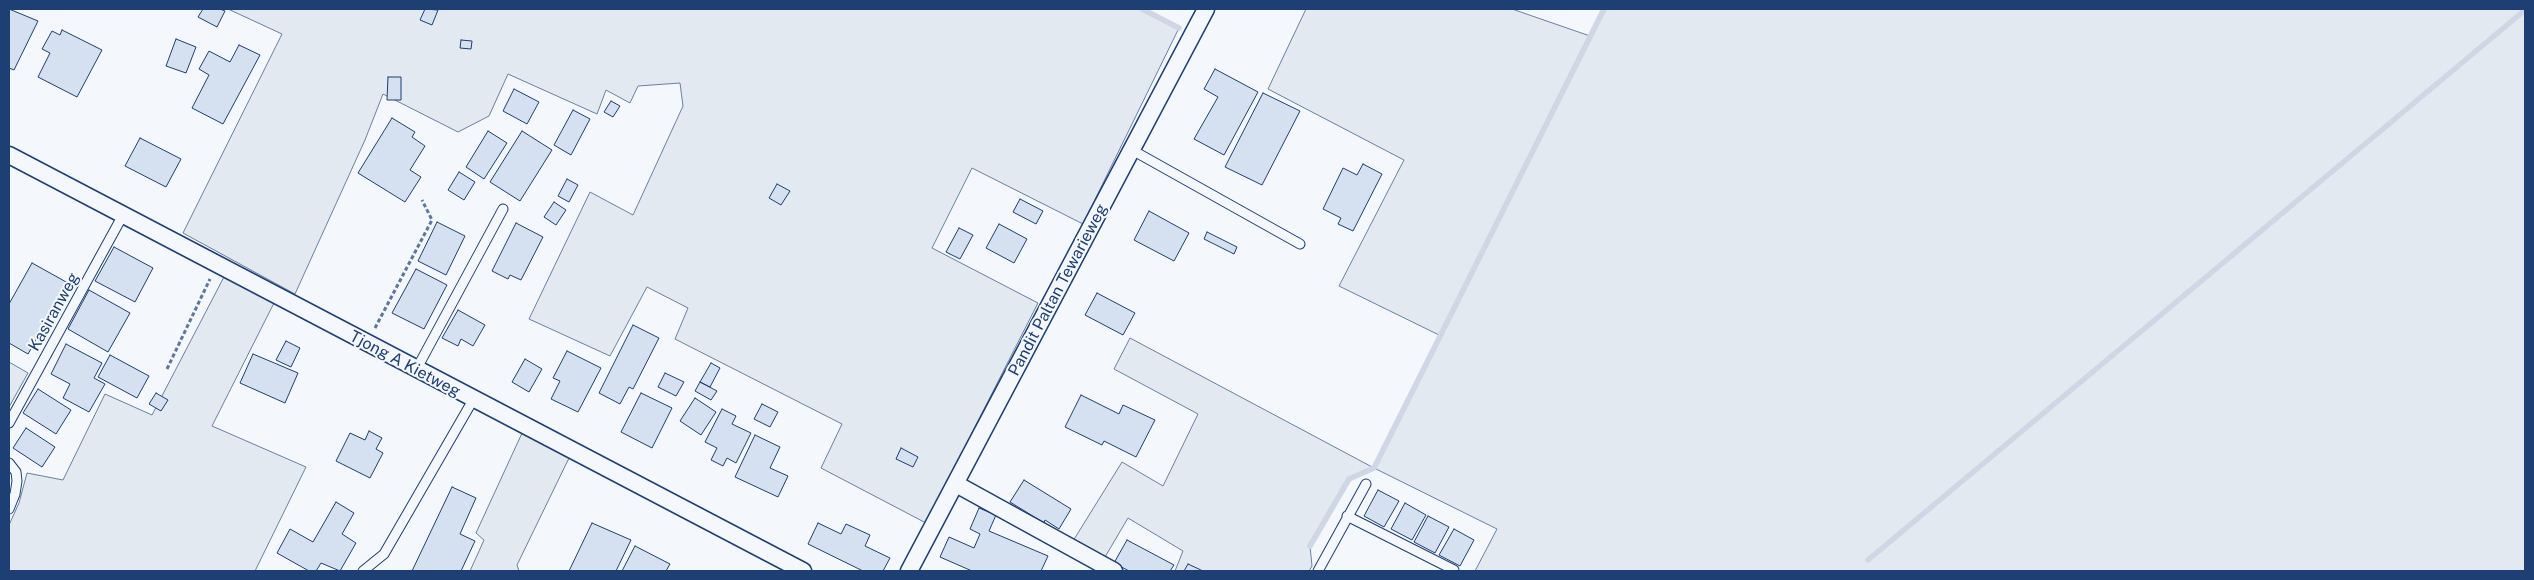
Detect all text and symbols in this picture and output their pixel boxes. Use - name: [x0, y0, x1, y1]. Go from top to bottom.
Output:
- street label: Pandit Paltan Tewarieweg: [1004, 201, 1112, 379]
- street label: Kasiranweg: [25, 269, 83, 355]
- street label: Tjong A Kietweg: [346, 327, 464, 401]

